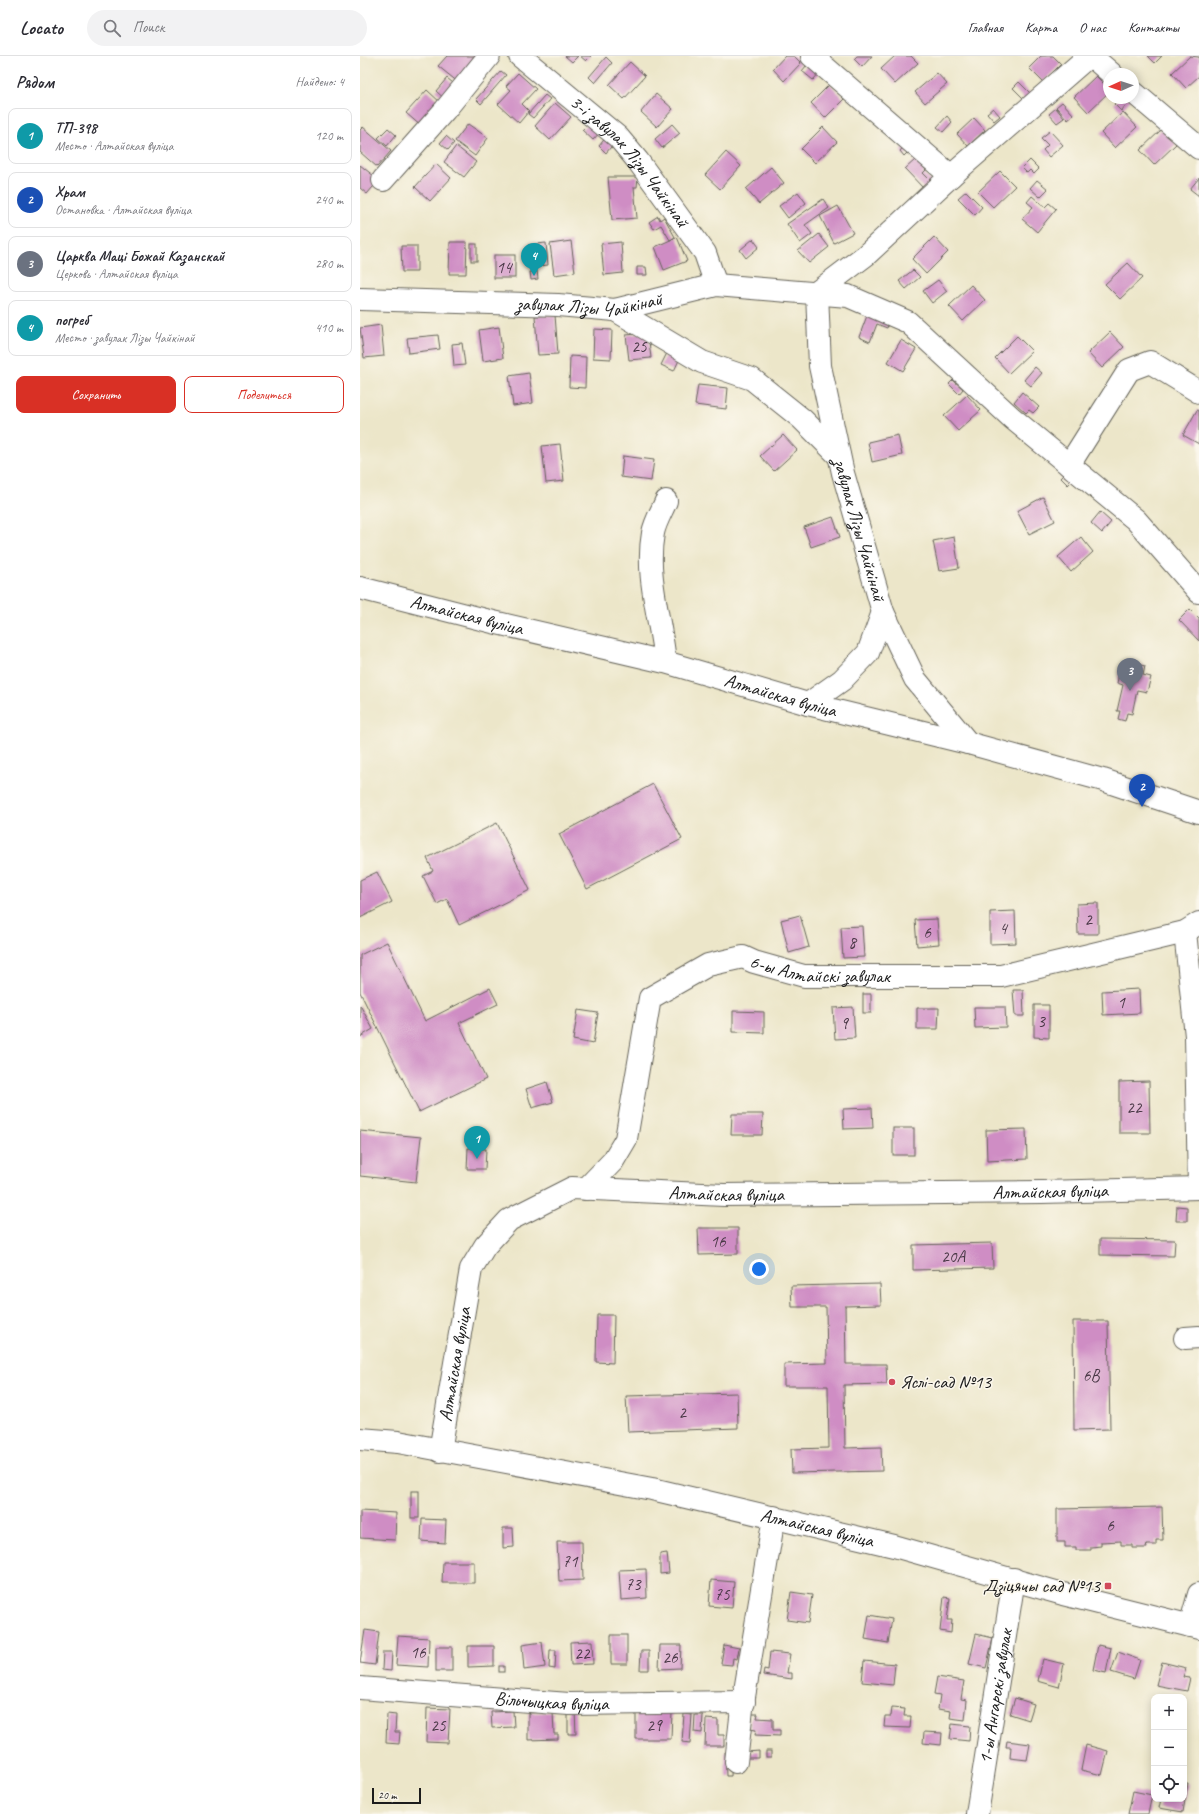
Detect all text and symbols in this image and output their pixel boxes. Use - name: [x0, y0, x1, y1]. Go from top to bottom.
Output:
- search box: [87, 10, 367, 46]
- text: Locato: [20, 16, 63, 40]
- icon: search: [101, 17, 123, 39]
- text: Поиск: [133, 18, 165, 37]
- text: Главная: [968, 19, 1003, 36]
- text: Карта: [1025, 19, 1057, 36]
- text: О нас: [1079, 19, 1106, 36]
- text: Контакты: [1128, 19, 1179, 36]
- north arrow: [1103, 68, 1139, 104]
- text: Рядом: [16, 72, 54, 93]
- text: Найдено: 4: [296, 74, 344, 90]
- street label: 3-і завулак Лізы Чайкінай: [565, 90, 695, 233]
- text: ТП-398: [55, 119, 97, 138]
- text: 1: [27, 128, 33, 144]
- text: 120 m: [315, 128, 343, 144]
- text: Место · Алтайская вуліца: [55, 138, 173, 154]
- text: Храм: [55, 183, 85, 202]
- text: 2: [27, 192, 33, 208]
- text: 240 m: [315, 192, 343, 208]
- text: Остановка · Алтайская вуліца: [55, 202, 191, 218]
- pin: 4: [521, 243, 547, 276]
- text: Царква Маці Божай Казанскай: [55, 247, 224, 266]
- text: 3: [27, 256, 33, 272]
- text: 280 m: [315, 256, 343, 272]
- house number: 14: [496, 257, 514, 278]
- text: Церковь · Алтайская вуліца: [55, 266, 178, 282]
- street label: завулак Лізы Чайкінай: [513, 287, 666, 322]
- text: погреб: [55, 311, 89, 330]
- text: 4: [27, 320, 33, 336]
- text: 410 m: [315, 320, 343, 336]
- text: Место · завулак Лізы Чайкінай: [55, 330, 195, 346]
- house number: 25: [631, 336, 648, 357]
- button: Сохранить: [16, 376, 176, 413]
- button: Поделиться: [184, 376, 344, 413]
- street label: завулак Лізы Чайкінай: [828, 454, 892, 605]
- street label: Алтайская вуліца: [408, 589, 527, 641]
- pin: 3: [1117, 658, 1143, 691]
- street label: Алтайская вуліца: [721, 668, 840, 723]
- pin: 2: [1129, 774, 1155, 807]
- house number: 2: [1084, 909, 1093, 930]
- house number: 4: [999, 918, 1009, 939]
- house number: 6: [923, 922, 932, 943]
- house number: 8: [848, 932, 858, 953]
- street label: 6-ы Алтайскі завулак: [747, 949, 892, 988]
- house number: 1: [1117, 992, 1126, 1013]
- house number: 3: [1037, 1011, 1046, 1032]
- house number: 9: [840, 1013, 849, 1034]
- house number: 22: [1126, 1097, 1143, 1118]
- pin: 1: [464, 1126, 490, 1159]
- street label: Алтайская вуліца: [992, 1178, 1110, 1204]
- street label: Алтайская вуліца: [668, 1180, 786, 1207]
- house number: 16: [710, 1231, 727, 1252]
- house number: 20А: [941, 1246, 966, 1267]
- your location: [749, 1259, 769, 1279]
- street label: Алтайская вуліца: [433, 1304, 477, 1423]
- house number: 6В: [1083, 1365, 1100, 1386]
- place label: Яслі-сад №13: [900, 1370, 992, 1394]
- marker: Яслі-сад №13: [887, 1377, 897, 1387]
- house number: 2: [678, 1402, 687, 1423]
- street label: Алтайская вуліца: [758, 1503, 878, 1553]
- house number: 6: [1106, 1515, 1115, 1536]
- house number: 71: [562, 1551, 579, 1572]
- house number: 73: [625, 1574, 642, 1595]
- place label: Дзіцячы сад №13: [983, 1574, 1101, 1598]
- marker: Дзіцячы сад №13: [1103, 1581, 1113, 1591]
- house number: 75: [714, 1584, 731, 1605]
- street label: 1-ы Ангарскі завулак: [973, 1626, 1018, 1765]
- house number: 16: [410, 1642, 427, 1663]
- house number: 22: [574, 1643, 591, 1664]
- house number: 26: [662, 1647, 679, 1668]
- street label: Вільчыцкая вуліца: [494, 1686, 610, 1716]
- map controls: [1151, 1694, 1187, 1802]
- button: +: [1151, 1694, 1187, 1730]
- house number: 25: [430, 1715, 447, 1736]
- house number: 29: [646, 1715, 663, 1736]
- button: −: [1151, 1730, 1187, 1766]
- button: locate: [1151, 1766, 1187, 1802]
- scale bar: [372, 1786, 421, 1805]
- text: 20 m: [378, 1788, 397, 1802]

